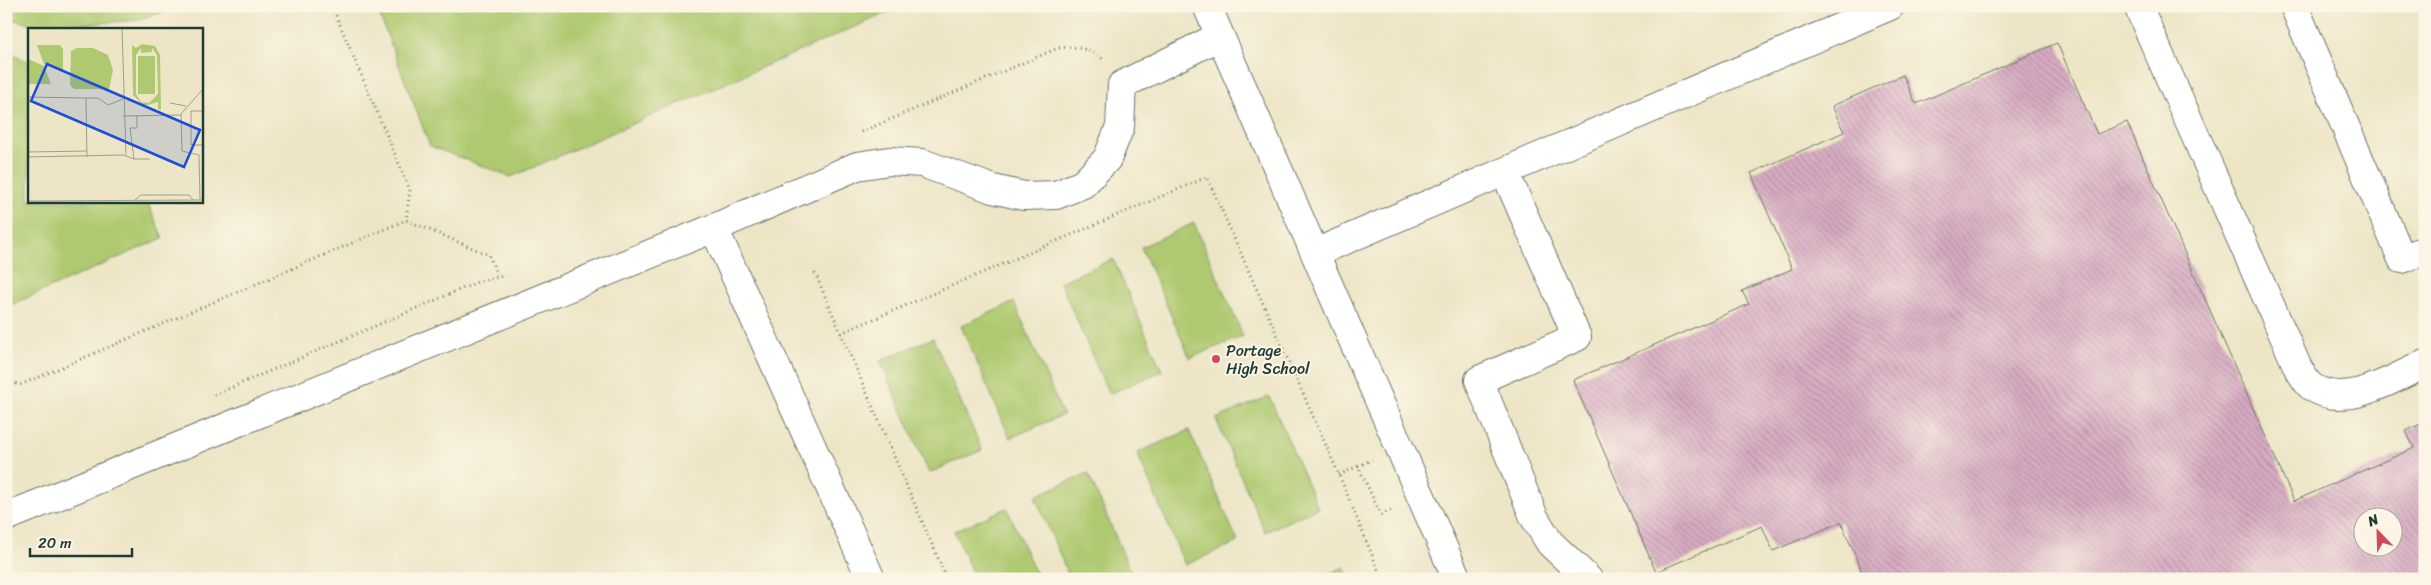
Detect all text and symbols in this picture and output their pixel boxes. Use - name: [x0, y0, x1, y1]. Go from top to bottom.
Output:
- inset map: [28, 28, 202, 202]
- place label: Portage High School: [1226, 336, 1310, 383]
- marker: Portage High School: [1210, 353, 1222, 365]
- text: N: [2363, 507, 2383, 534]
- north arrow: [2354, 508, 2404, 558]
- scale bar: [30, 525, 132, 557]
- text: 20 m: [38, 530, 72, 556]

